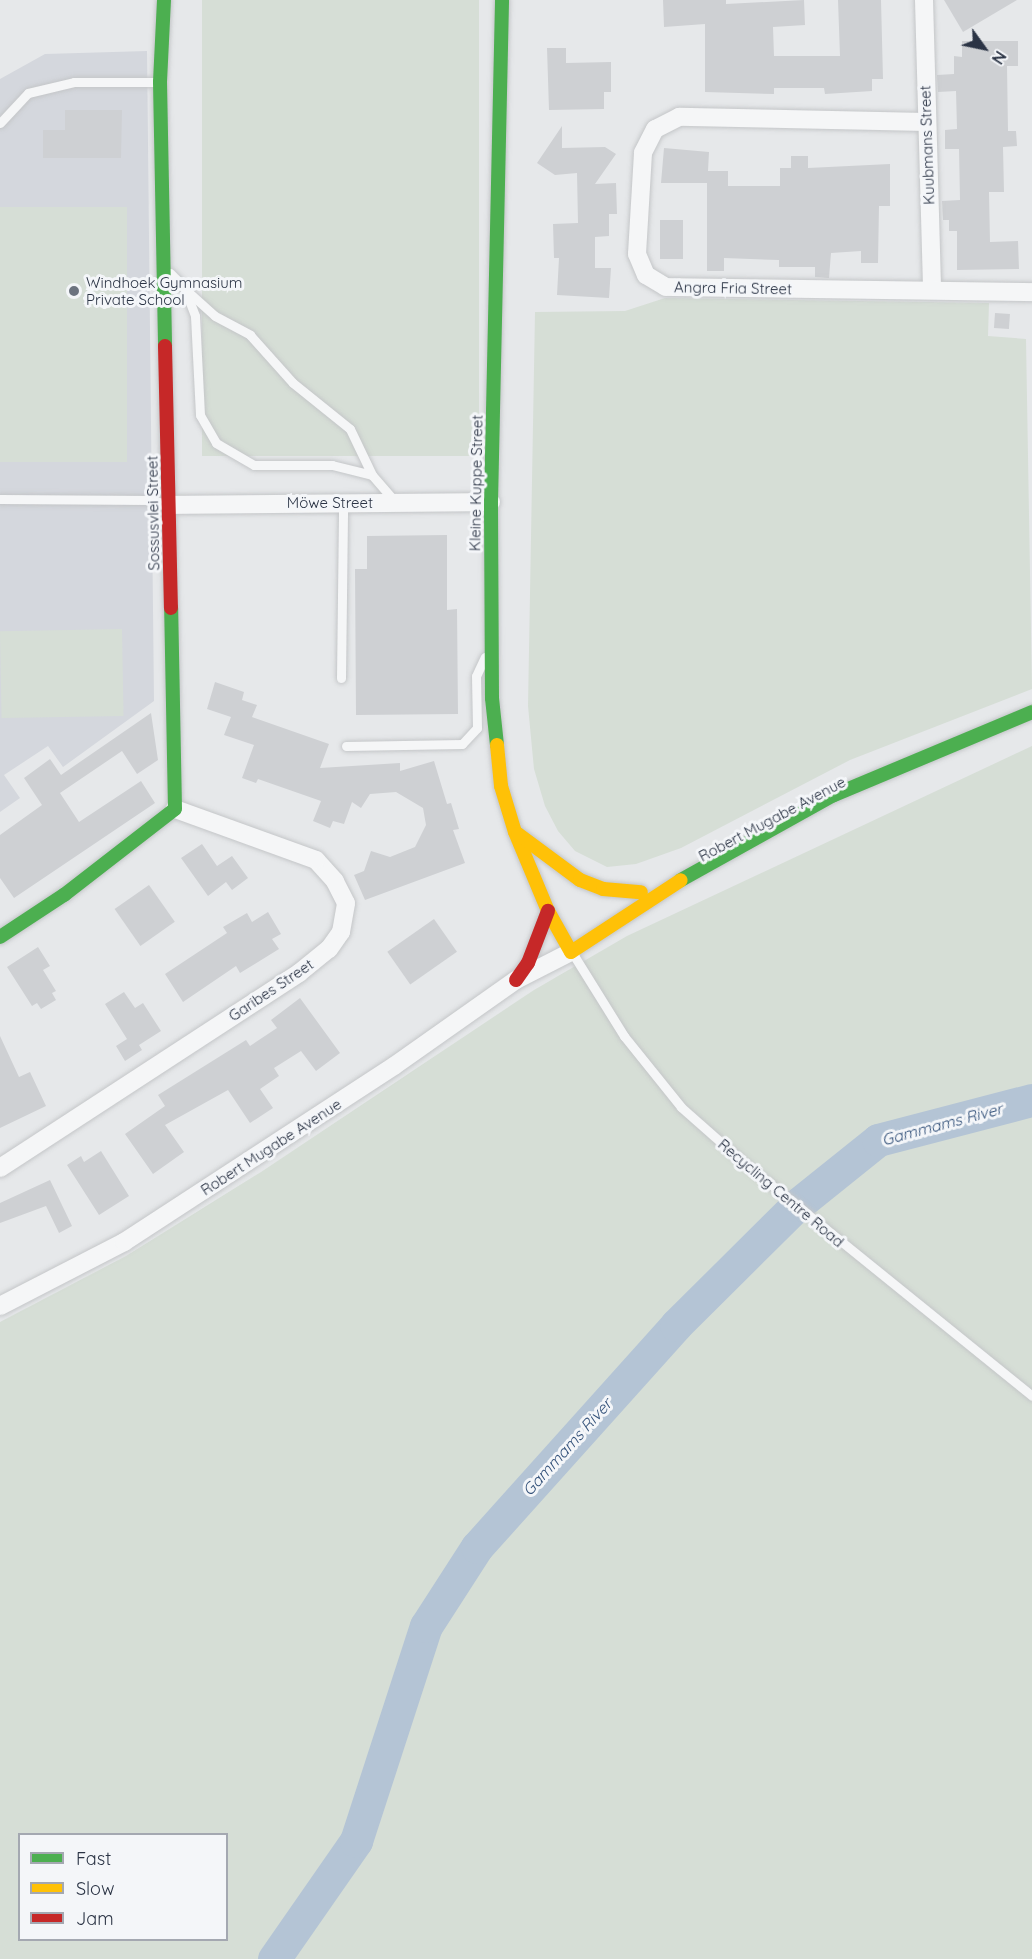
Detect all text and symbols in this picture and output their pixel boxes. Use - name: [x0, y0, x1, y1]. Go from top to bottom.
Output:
- north arrow: [954, 18, 1014, 78]
- text: N: [988, 47, 1011, 68]
- street label: Kuubmans Street: [916, 85, 938, 205]
- place label: Windhoek Gymnasium Private School: [86, 273, 242, 308]
- street label: Angra Fria Street: [674, 278, 792, 298]
- marker: Windhoek Gymnasium Private School: [67, 284, 81, 298]
- street label: Kleine Kuppe Street: [466, 415, 486, 551]
- street label: Sossusvlei Street: [143, 455, 163, 571]
- street label: Möwe Street: [287, 494, 373, 512]
- street label: Robert Mugabe Avenue: [696, 773, 848, 865]
- street label: Garibes Street: [225, 955, 317, 1025]
- street label: Robert Mugabe Avenue: [197, 1095, 345, 1199]
- water label: Gammams River: [880, 1099, 1004, 1149]
- street label: Recycling Centre Road: [715, 1135, 847, 1251]
- water label: Gammams River: [518, 1394, 616, 1500]
- legend: [18, 1833, 228, 1941]
- text: Fast: [76, 1847, 111, 1870]
- text: Slow: [76, 1877, 114, 1900]
- text: Jam: [76, 1907, 114, 1930]

